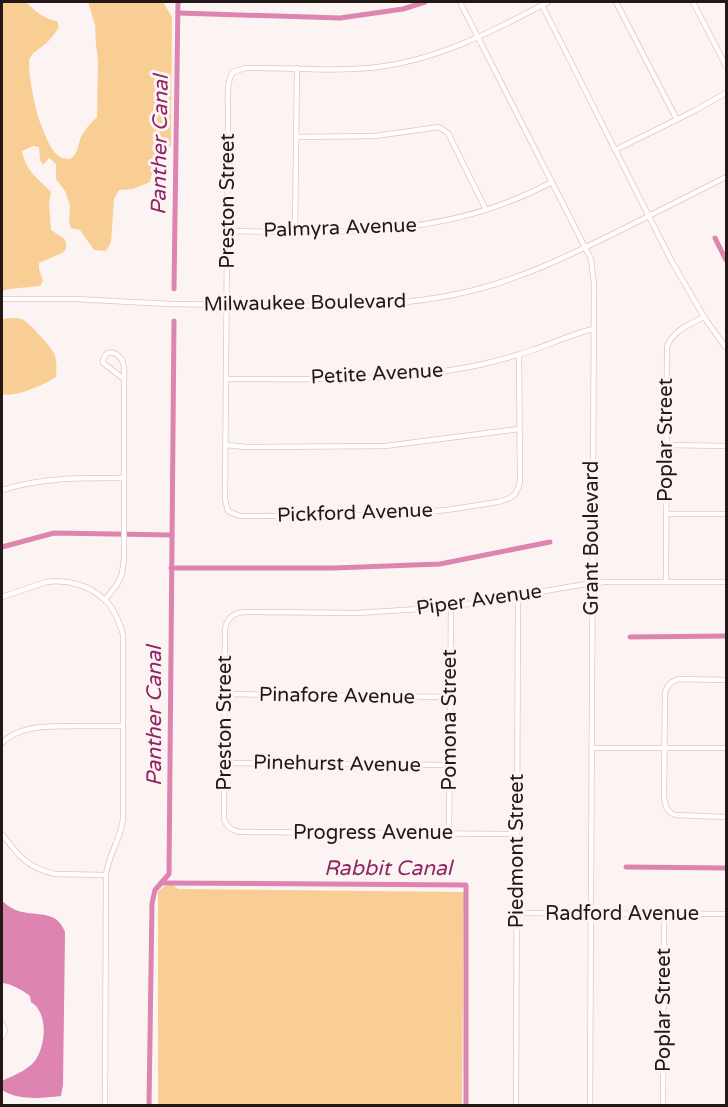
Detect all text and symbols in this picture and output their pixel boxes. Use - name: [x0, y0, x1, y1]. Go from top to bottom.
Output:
- water label: Panther Canal: [146, 72, 174, 215]
- street label: Preston Street: [216, 133, 240, 269]
- street label: Palmyra Avenue: [263, 213, 417, 243]
- street label: Milwaukee Boulevard: [203, 289, 407, 317]
- street label: Petite Avenue: [310, 359, 444, 389]
- street label: Poplar Street: [654, 378, 678, 502]
- street label: Grant Boulevard: [580, 461, 604, 615]
- street label: Pickford Avenue: [277, 498, 433, 528]
- street label: Piper Avenue: [415, 579, 543, 621]
- water label: Panther Canal: [142, 643, 167, 786]
- street label: Pomona Street: [438, 649, 462, 791]
- street label: Preston Street: [213, 655, 237, 791]
- street label: Pinafore Avenue: [259, 683, 415, 709]
- street label: Pinehurst Avenue: [253, 751, 421, 777]
- street label: Piedmont Street: [505, 773, 529, 928]
- street label: Progress Avenue: [293, 821, 453, 845]
- water label: Rabbit Canal: [324, 856, 455, 881]
- street label: Radford Avenue: [545, 902, 699, 926]
- street label: Poplar Street: [652, 948, 676, 1072]

